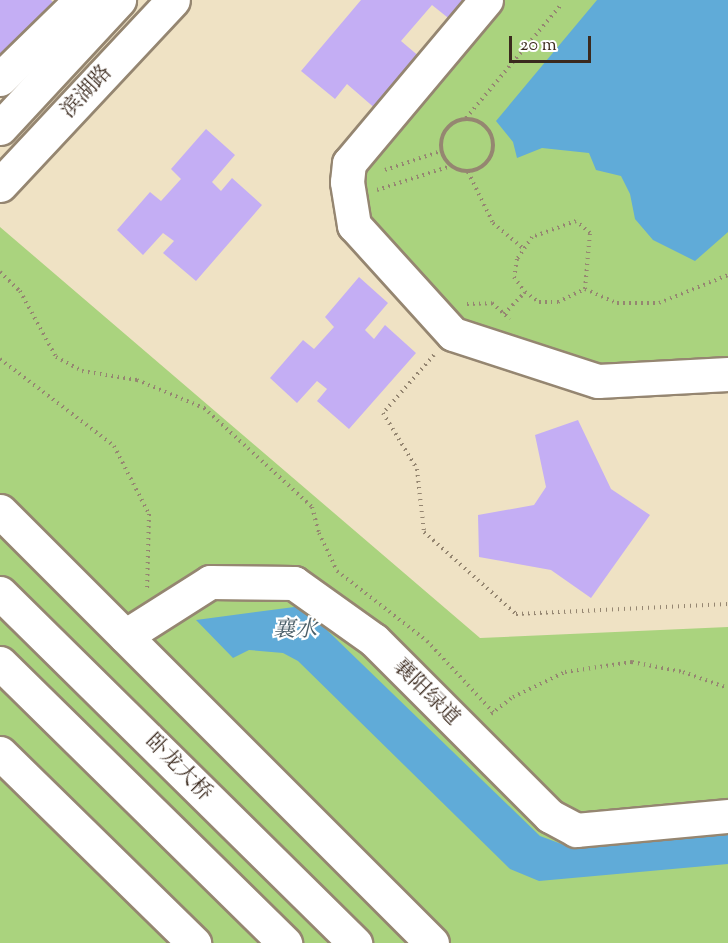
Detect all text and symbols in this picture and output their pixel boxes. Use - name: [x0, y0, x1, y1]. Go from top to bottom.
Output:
- scale bar: [512, 24, 594, 62]
- text: 20 m: [520, 33, 557, 59]
- street label: 滨湖路: [56, 60, 118, 124]
- water label: 襄水: [273, 619, 317, 645]
- street label: 襄阳绿道: [387, 654, 465, 732]
- street label: 卧龙大桥: [139, 729, 217, 807]

